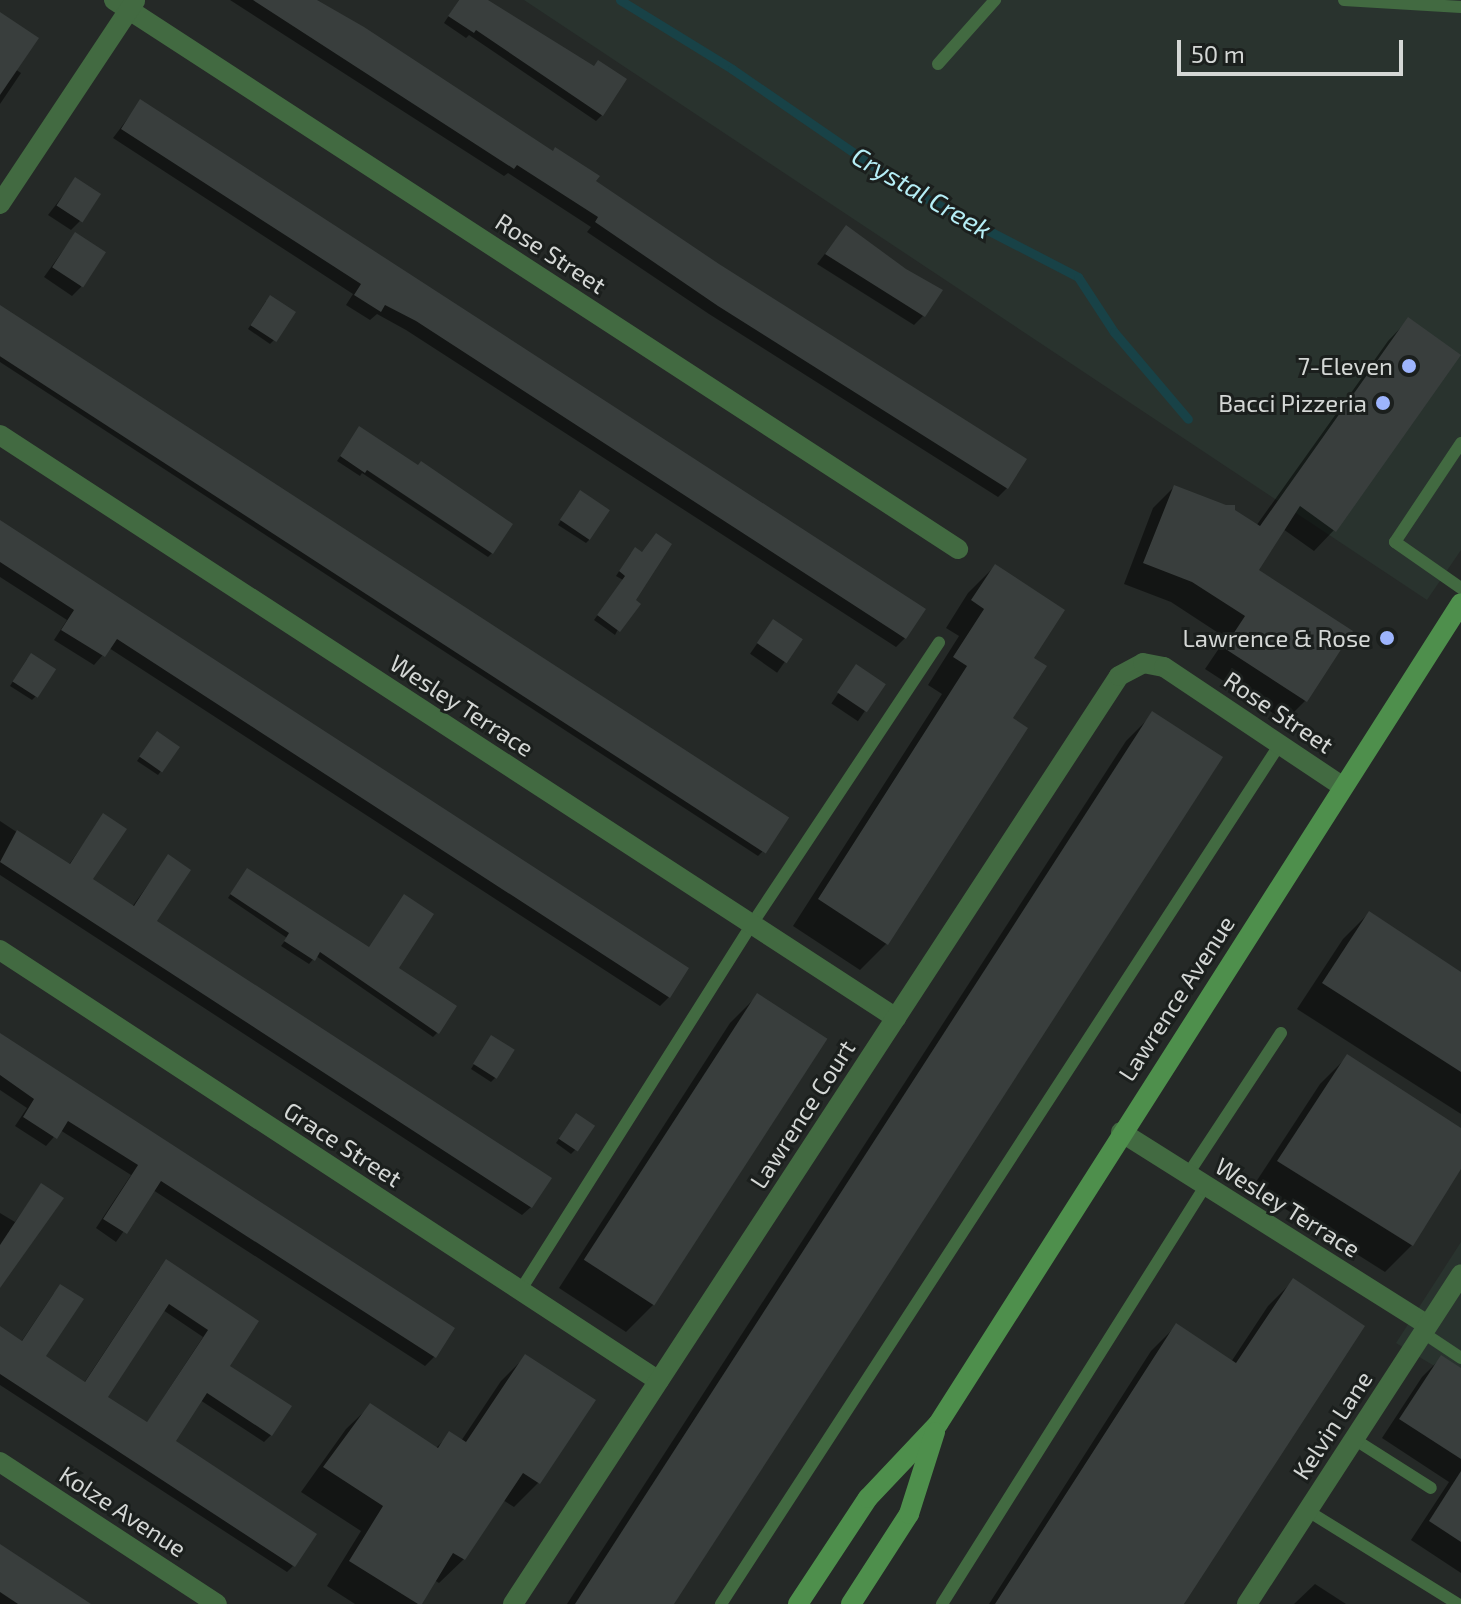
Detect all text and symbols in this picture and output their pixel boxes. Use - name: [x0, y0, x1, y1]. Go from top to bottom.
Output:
- scale bar: [1181, 24, 1407, 74]
- text: 50 m: [1191, 39, 1245, 68]
- water label: Crystal Creek: [846, 139, 998, 245]
- street label: Rose Street: [491, 207, 611, 299]
- place label: 7-Eleven: [1298, 352, 1393, 380]
- marker: 7-Eleven: [1400, 357, 1418, 375]
- place label: Bacci Pizzeria: [1218, 389, 1367, 417]
- marker: Bacci Pizzeria: [1374, 394, 1392, 412]
- place label: Lawrence & Rose: [1182, 624, 1371, 652]
- marker: Lawrence & Rose: [1378, 629, 1396, 647]
- street label: Wesley Terrace: [384, 648, 540, 762]
- street label: Rose Street: [1219, 665, 1339, 759]
- street label: Lawrence Avenue: [1112, 910, 1240, 1086]
- street label: Lawrence Court: [743, 1034, 861, 1194]
- street label: Grace Street: [279, 1095, 407, 1193]
- street label: Wesley Terrace: [1210, 1151, 1366, 1263]
- street label: Kelvin Lane: [1286, 1365, 1378, 1485]
- street label: Kolze Avenue: [54, 1459, 192, 1563]

